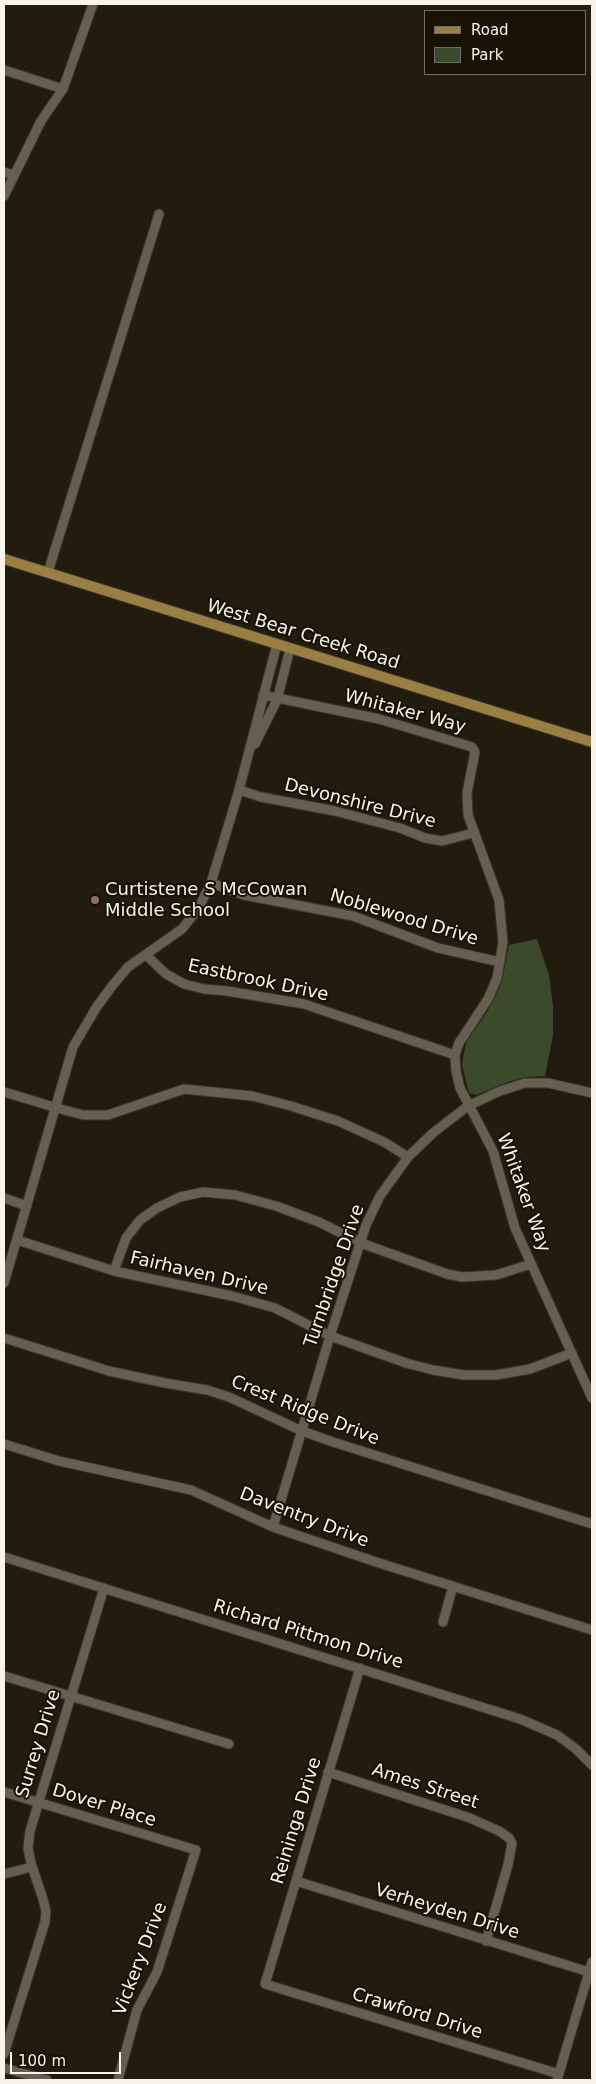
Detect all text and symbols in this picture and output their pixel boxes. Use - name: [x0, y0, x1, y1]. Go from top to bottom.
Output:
- legend: [424, 10, 586, 75]
- text: Road: [471, 21, 509, 39]
- text: Park: [471, 46, 503, 64]
- street label: West Bear Creek Road: [204, 595, 402, 675]
- street label: Whitaker Way: [342, 685, 468, 739]
- street label: Devonshire Drive: [282, 775, 438, 833]
- place label: Curtistene S McCowan Middle School: [105, 879, 307, 922]
- street label: Noblewood Drive: [327, 885, 481, 951]
- marker: Curtistene S McCowan Middle School: [89, 894, 101, 906]
- street label: Eastbrook Drive: [186, 956, 330, 1006]
- street label: Whitaker Way: [492, 1131, 554, 1255]
- street label: Turnbridge Drive: [300, 1202, 370, 1350]
- street label: Fairhaven Drive: [128, 1248, 270, 1300]
- street label: Crest Ridge Drive: [228, 1371, 382, 1451]
- street label: Daventry Drive: [236, 1483, 372, 1553]
- street label: Richard Pittmon Drive: [210, 1596, 406, 1674]
- street label: Surrey Drive: [12, 1687, 66, 1801]
- street label: Reininga Drive: [267, 1755, 327, 1887]
- street label: Ames Street: [369, 1760, 481, 1814]
- street label: Dover Place: [49, 1780, 159, 1832]
- street label: Verheyden Drive: [372, 1880, 522, 1944]
- street label: Vickery Drive: [110, 1899, 172, 2019]
- street label: Crawford Drive: [349, 1984, 485, 2044]
- scale bar: [12, 2042, 124, 2074]
- text: 100 m: [18, 2052, 66, 2070]

